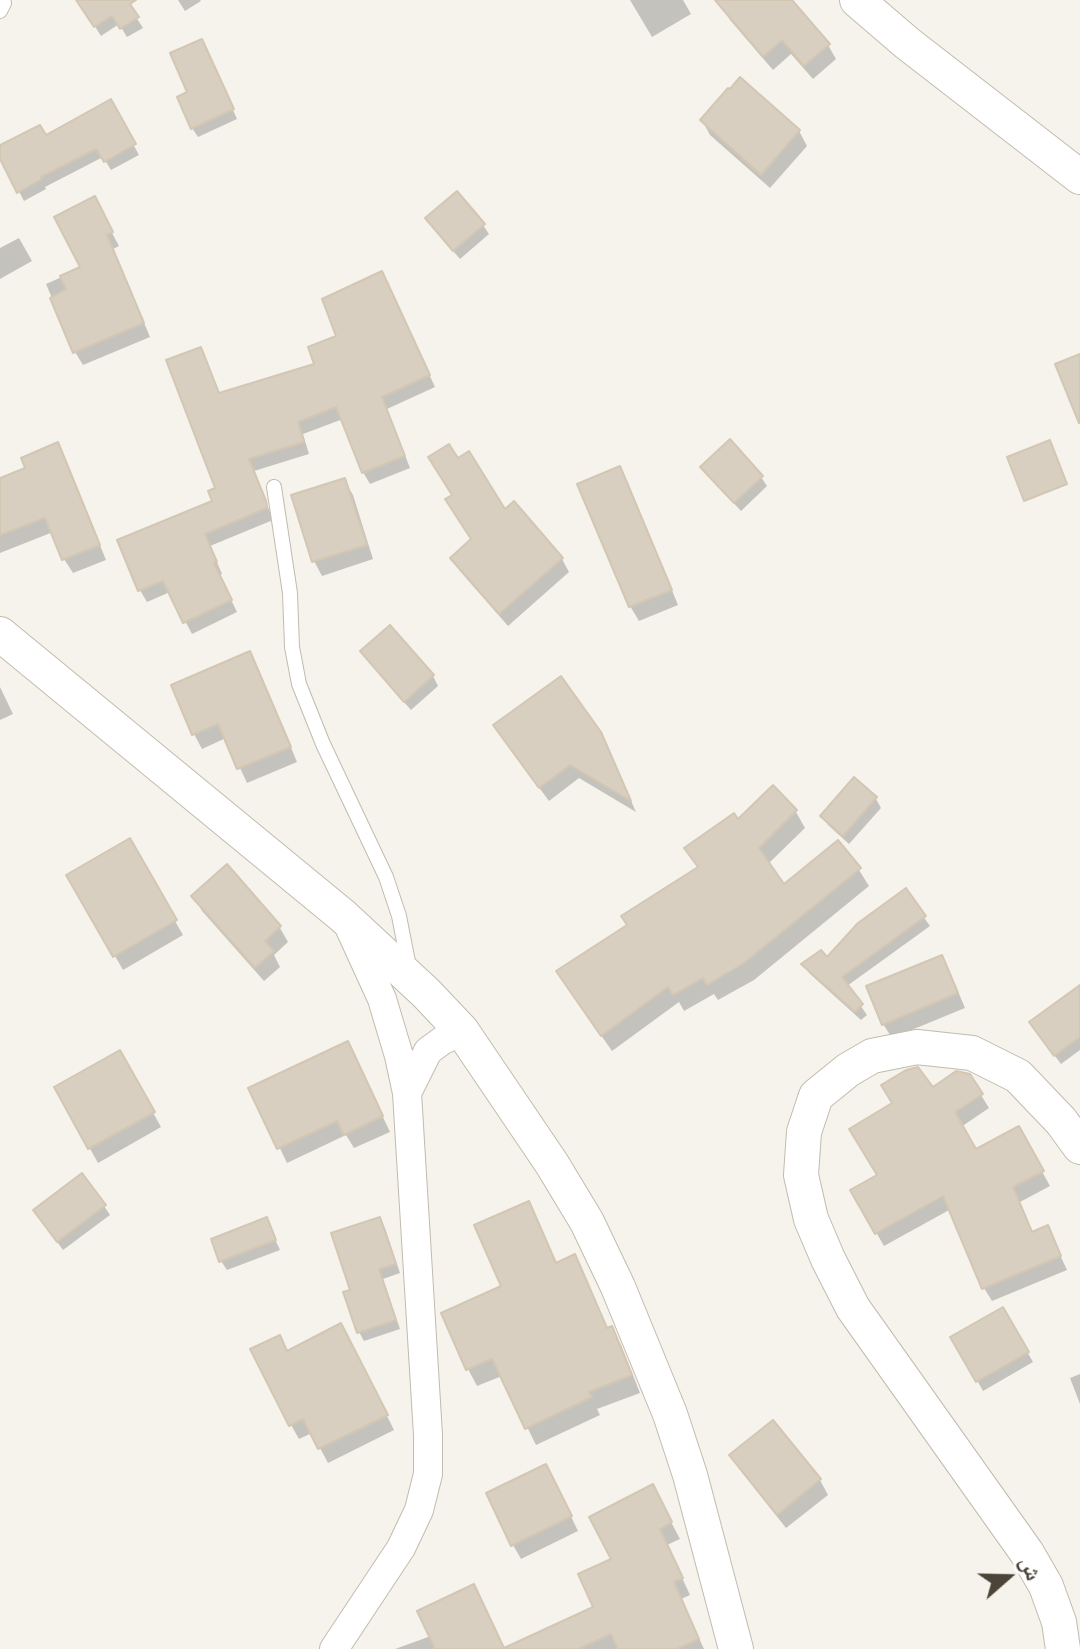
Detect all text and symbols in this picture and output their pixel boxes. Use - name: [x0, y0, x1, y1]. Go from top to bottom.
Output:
- north arrow: [968, 1537, 1048, 1617]
- text: ش: [1014, 1553, 1048, 1584]

